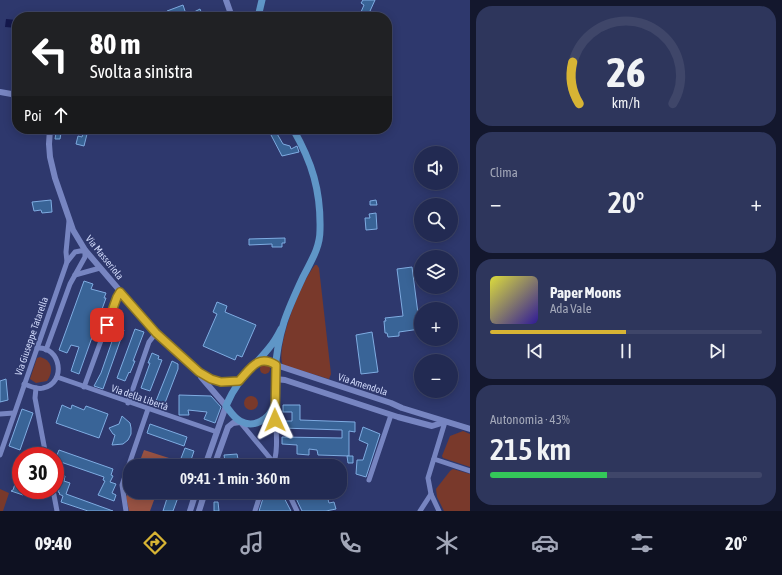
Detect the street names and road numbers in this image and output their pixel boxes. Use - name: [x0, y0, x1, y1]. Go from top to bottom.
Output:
- street label: Via Masseriola: [84, 233, 126, 282]
- street label: Via Giuseppe Tatarella: [13, 295, 50, 377]
- street label: Via Amendola: [337, 371, 389, 398]
- street label: Via della Libertà: [110, 383, 170, 412]

